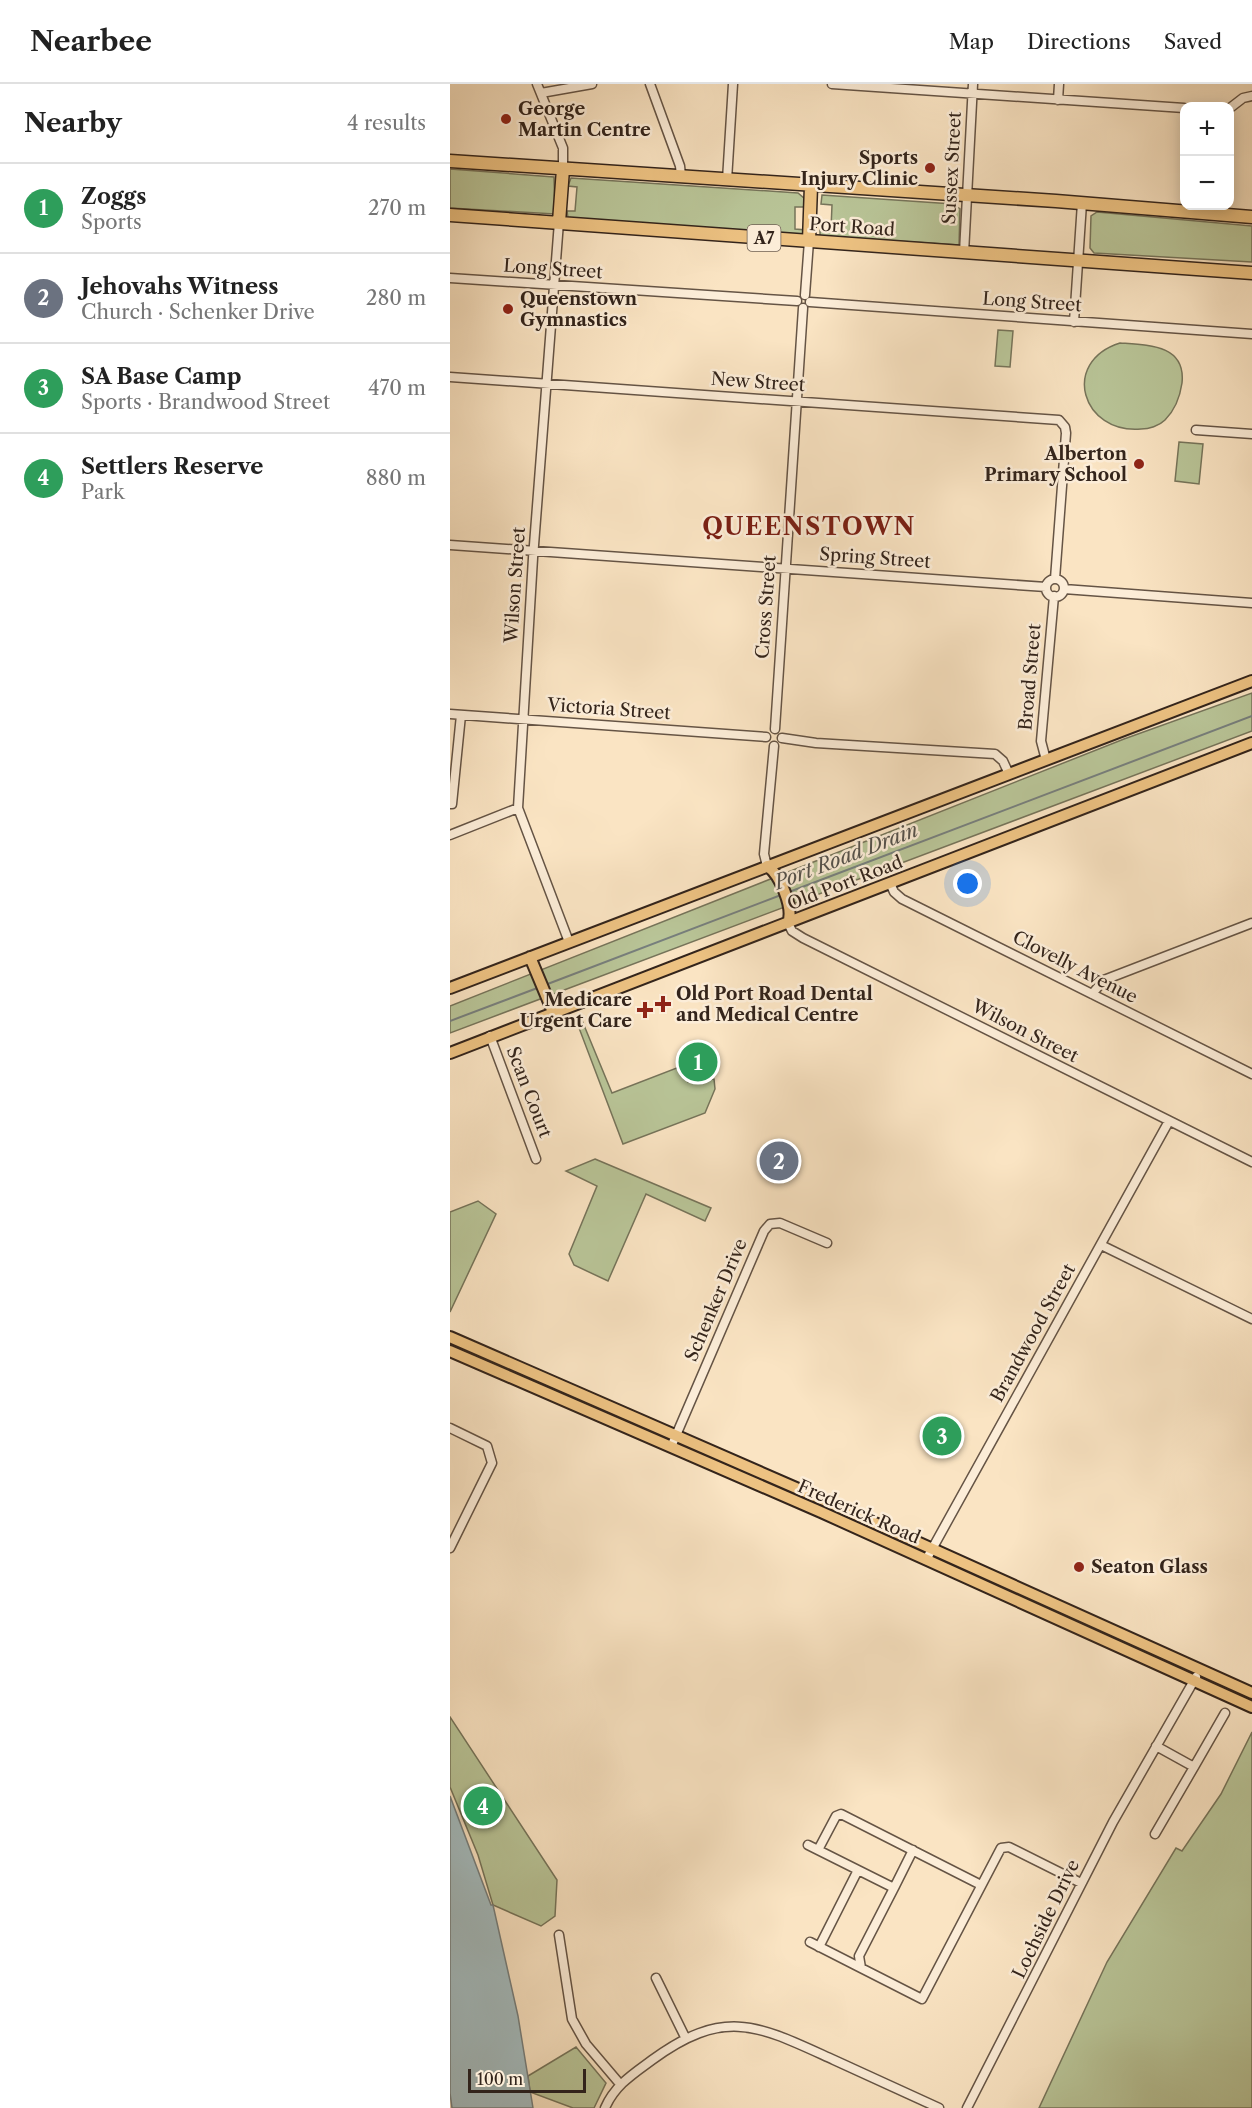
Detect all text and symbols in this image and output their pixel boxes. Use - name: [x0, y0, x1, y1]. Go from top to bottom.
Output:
- text: Nearbee: [30, 24, 152, 58]
- text: Map: [949, 29, 994, 54]
- text: Directions: [1027, 29, 1131, 54]
- text: Saved: [1164, 29, 1222, 54]
- place label: George Martin Centre: [518, 98, 651, 141]
- map controls: [1180, 102, 1234, 210]
- button: +: [1180, 102, 1234, 156]
- text: Nearby: [24, 107, 122, 139]
- street label: Sussex Street: [938, 110, 966, 225]
- text: 4 results: [347, 111, 426, 135]
- marker: George Martin Centre: [499, 112, 513, 126]
- place label: Sports Injury Clinic: [801, 147, 918, 190]
- button: −: [1180, 156, 1234, 210]
- marker: Sports Injury Clinic: [923, 161, 937, 175]
- text: Zoggs: [81, 183, 146, 210]
- text: 1: [39, 196, 48, 220]
- text: 270 m: [368, 196, 426, 220]
- text: Sports: [81, 210, 142, 234]
- street label: Port Road: [808, 213, 896, 241]
- road number: A7: [748, 225, 780, 251]
- street label: Long Street: [503, 255, 604, 283]
- text: Jehovahs Witness: [81, 273, 278, 300]
- text: 2: [38, 286, 49, 310]
- text: 280 m: [366, 286, 426, 310]
- place label: Queenstown Gymnastics: [520, 288, 638, 331]
- street label: Long Street: [982, 288, 1083, 316]
- text: Church · Schenker Drive: [81, 300, 315, 324]
- marker: Queenstown Gymnastics: [501, 302, 515, 316]
- text: SA Base Camp: [81, 363, 241, 390]
- street label: New Street: [710, 368, 806, 396]
- text: 3: [38, 376, 49, 400]
- text: 470 m: [368, 376, 426, 400]
- text: Sports · Brandwood Street: [81, 390, 330, 414]
- place label: Alberton Primary School: [984, 443, 1128, 486]
- text: Settlers Reserve: [81, 453, 263, 480]
- marker: Alberton Primary School: [1132, 457, 1146, 471]
- text: 4: [38, 466, 49, 490]
- text: 880 m: [366, 466, 426, 490]
- text: Park: [81, 480, 124, 504]
- district label: QUEENSTOWN: [702, 512, 916, 541]
- street label: Wilson Street: [500, 526, 530, 645]
- street label: Spring Street: [819, 543, 932, 573]
- street label: Cross Street: [751, 554, 781, 660]
- street label: Broad Street: [1014, 622, 1046, 731]
- street label: Victoria Street: [546, 694, 672, 724]
- water label: Port Road Drain: [769, 818, 921, 895]
- street label: Old Port Road: [784, 851, 906, 915]
- your location: [953, 869, 982, 898]
- street label: Clovelly Avenue: [1009, 926, 1141, 1008]
- place label: Old Port Road Dental and Medical Centre: [676, 983, 873, 1026]
- place label: Medicare Urgent Care: [520, 989, 632, 1032]
- street label: Wilson Street: [967, 994, 1082, 1068]
- marker: Old Port Road Dental and Medical Centre: [654, 995, 672, 1013]
- marker: Medicare Urgent Care: [636, 1001, 654, 1019]
- pin: 1: [678, 1040, 718, 1084]
- street label: Scan Court: [502, 1043, 557, 1141]
- pin: 2: [760, 1138, 798, 1184]
- street label: Schenker Drive: [680, 1235, 752, 1365]
- street label: Brandwood Street: [986, 1259, 1080, 1406]
- pin: 3: [922, 1414, 962, 1458]
- street label: Frederick Road: [794, 1475, 924, 1549]
- place label: Seaton Glass: [1091, 1556, 1208, 1578]
- marker: Seaton Glass: [1072, 1560, 1086, 1574]
- pin: 4: [464, 1784, 502, 1828]
- street label: Lochside Drive: [1008, 1856, 1084, 1982]
- scale bar: [468, 2066, 586, 2094]
- text: 100 m: [477, 2069, 523, 2089]

